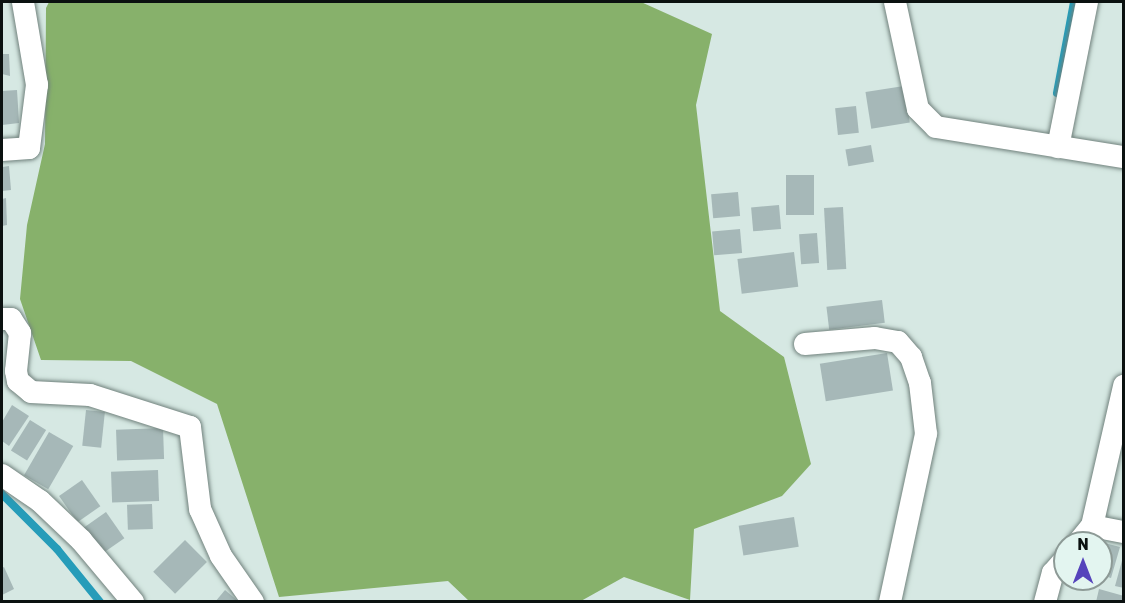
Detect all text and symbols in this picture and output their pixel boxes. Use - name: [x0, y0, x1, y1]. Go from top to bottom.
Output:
- north arrow: [1053, 531, 1113, 591]
- text: N: [1077, 535, 1089, 554]

